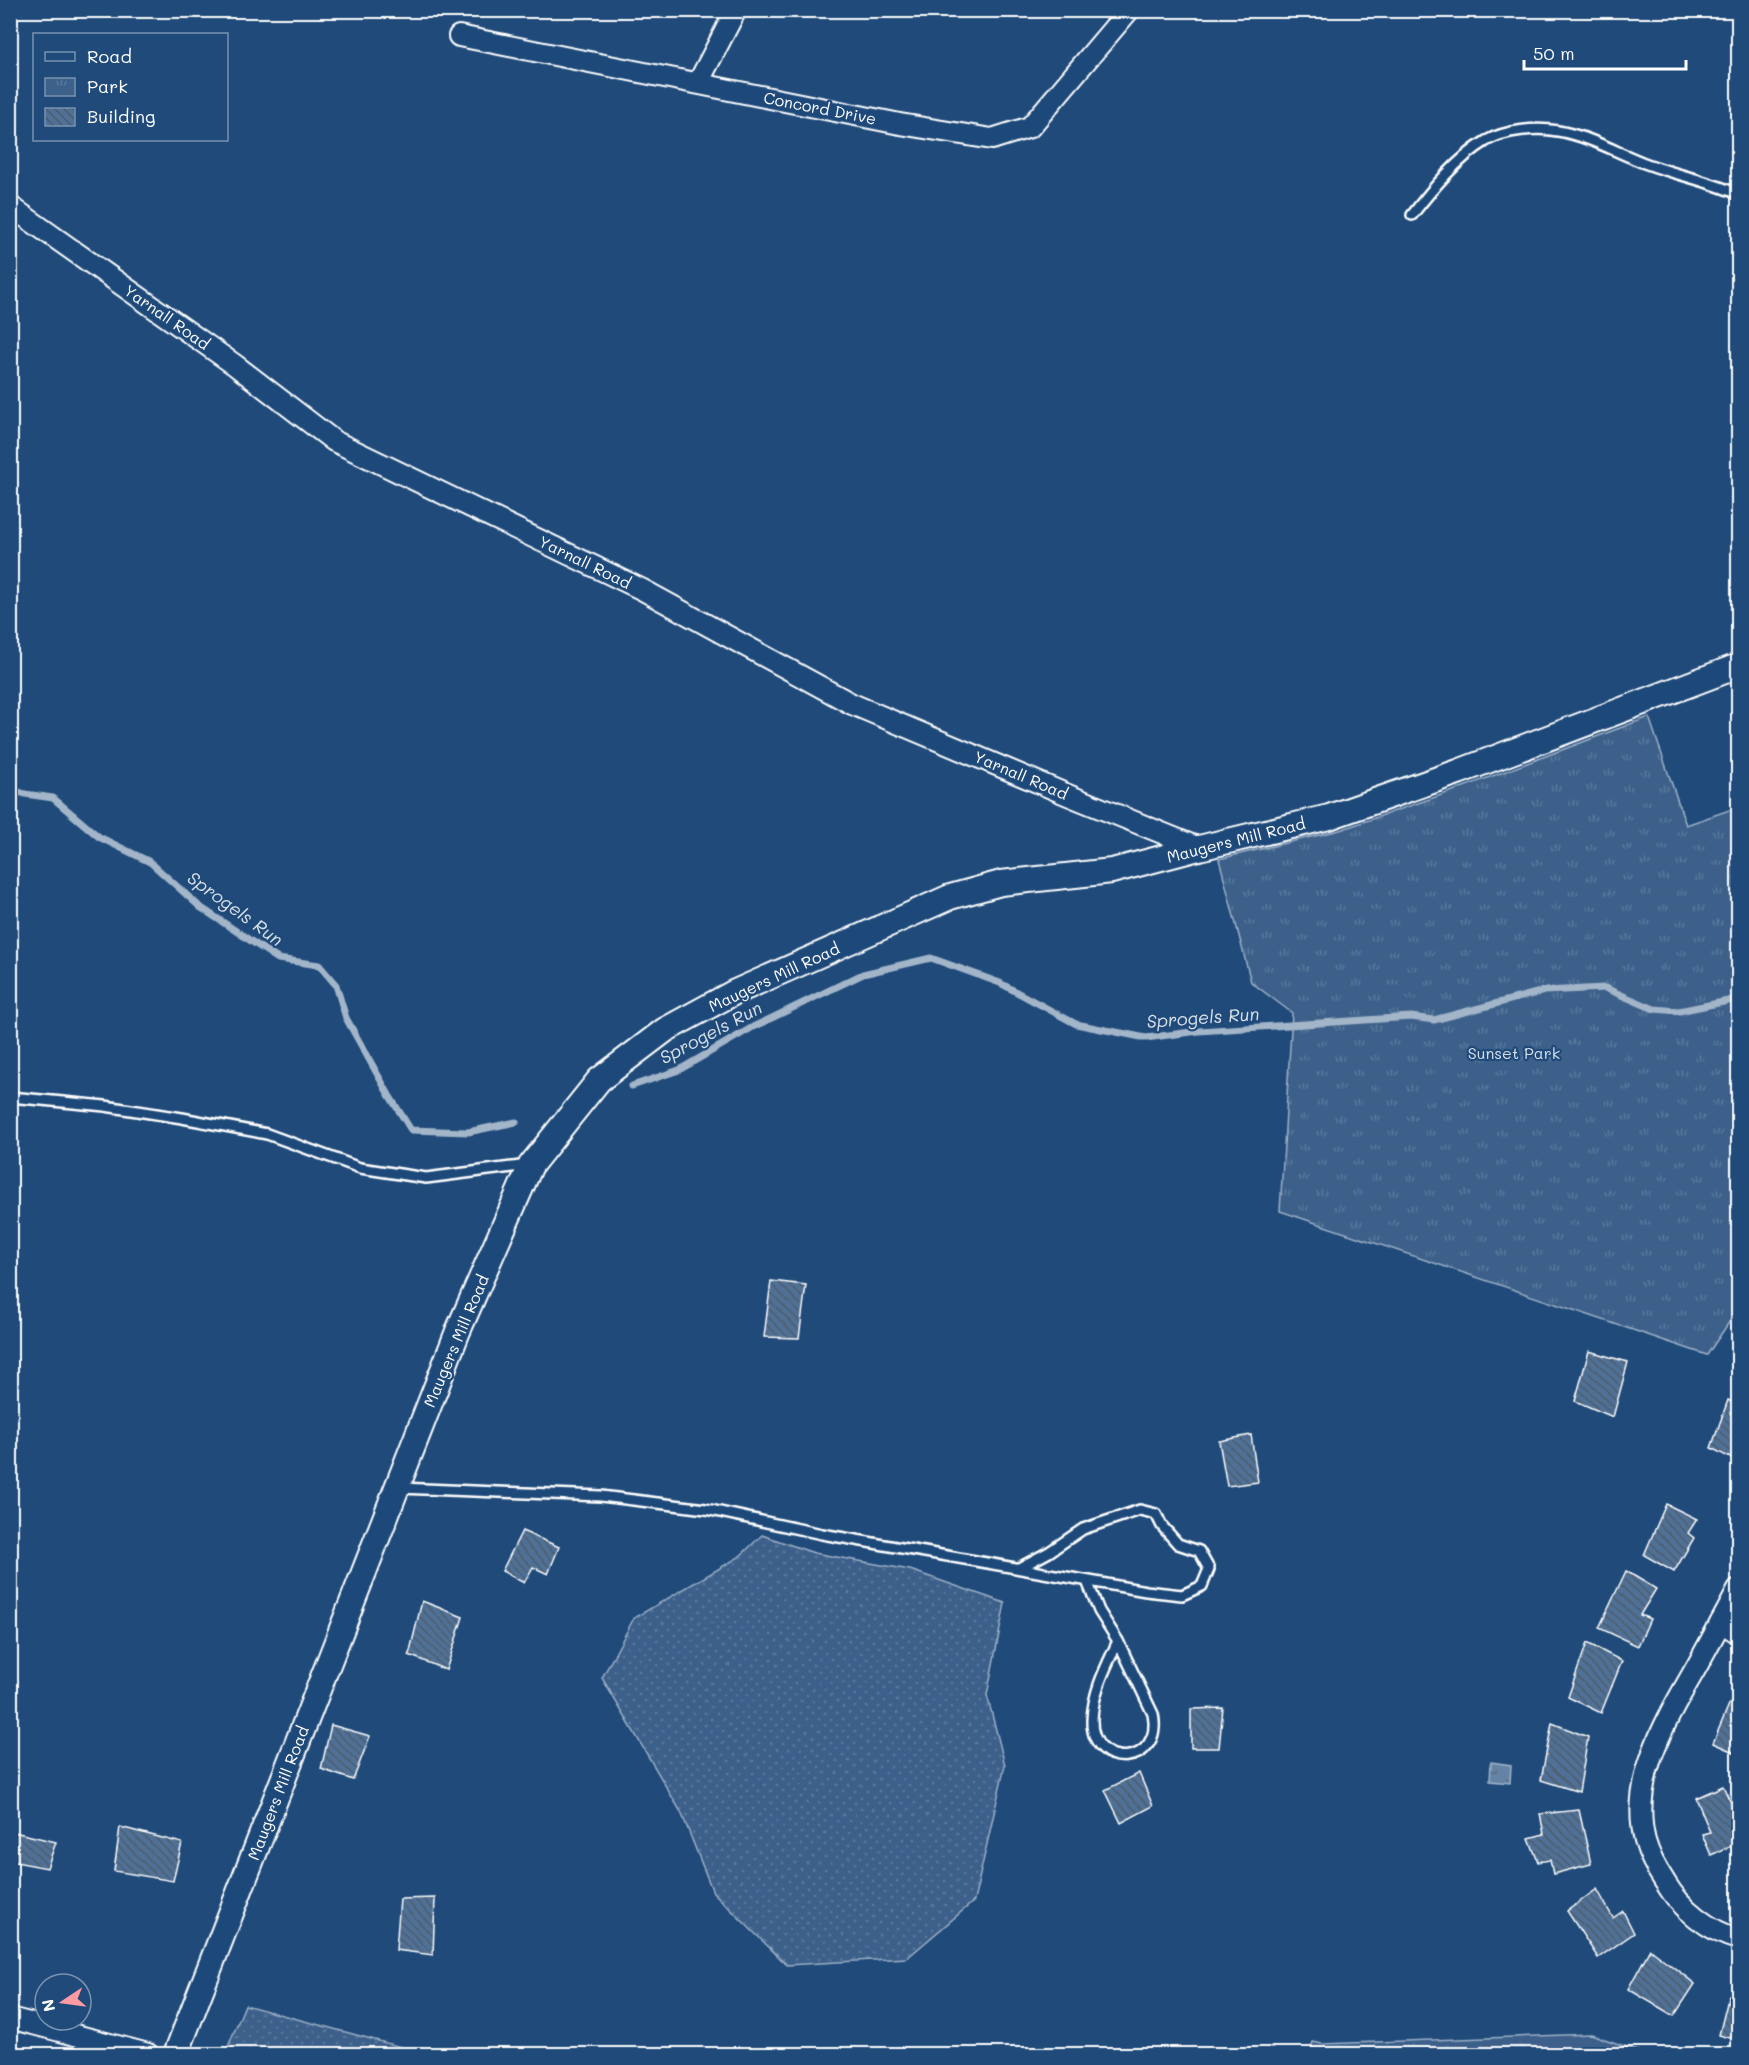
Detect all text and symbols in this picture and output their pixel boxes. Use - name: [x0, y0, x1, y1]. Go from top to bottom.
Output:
- legend: [33, 33, 228, 141]
- scale bar: [1524, 33, 1686, 71]
- text: 50 m: [1533, 41, 1575, 65]
- text: Road: [87, 44, 132, 68]
- text: Park: [87, 74, 128, 98]
- street label: Concord Drive: [762, 86, 878, 129]
- text: Building: [87, 104, 155, 128]
- street label: Yarnall Road: [120, 279, 214, 354]
- street label: Yarnall Road: [536, 530, 635, 593]
- street label: Yarnall Road: [971, 745, 1071, 804]
- street label: Maugers Mill Road: [1164, 812, 1307, 867]
- water label: Sprogels Run: [183, 865, 288, 951]
- street label: Maugers Mill Road: [705, 937, 843, 1016]
- water label: Sprogels Run: [655, 995, 766, 1069]
- water label: Sprogels Run: [1146, 1001, 1260, 1033]
- park label: Sunset Park: [1468, 1042, 1560, 1063]
- street label: Maugers Mill Road: [418, 1271, 493, 1410]
- street label: Maugers Mill Road: [242, 1723, 313, 1863]
- north arrow: [33, 1972, 93, 2032]
- text: N: [36, 1997, 59, 2014]

